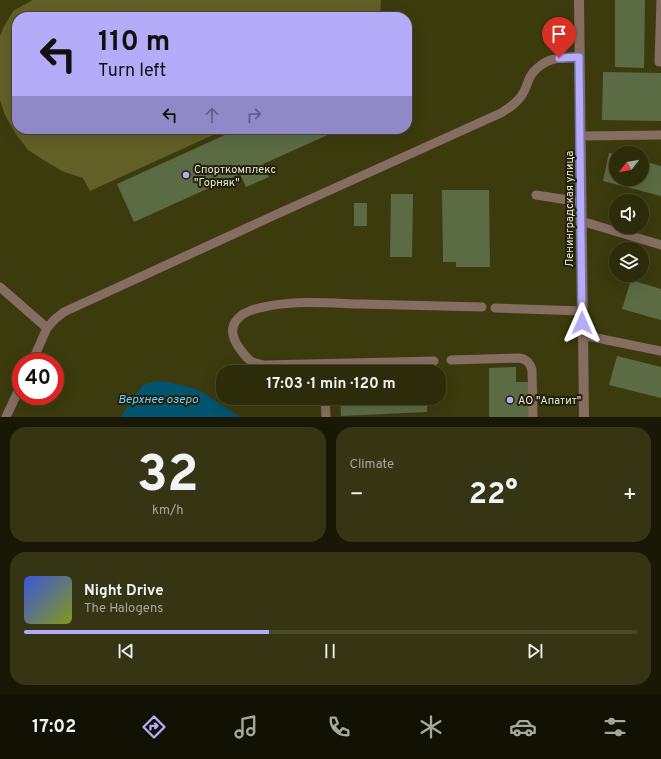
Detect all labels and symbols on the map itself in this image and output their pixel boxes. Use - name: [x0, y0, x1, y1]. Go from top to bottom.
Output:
- pin: [542, 17, 576, 58]
- north arrow: [609, 146, 649, 186]
- street label: Ленинградская улица: [563, 151, 577, 267]
- place label: Спорткомплекс "Горняк": [194, 163, 276, 190]
- marker: Спорткомплекс "Горняк": [181, 170, 191, 180]
- position arrow: [561, 302, 603, 344]
- speed limit sign: 40: [12, 353, 64, 405]
- water label: Верхнее озеро: [118, 392, 199, 408]
- place label: АО "Апатит": [518, 394, 581, 408]
- marker: АО "Апатит": [505, 395, 515, 405]

